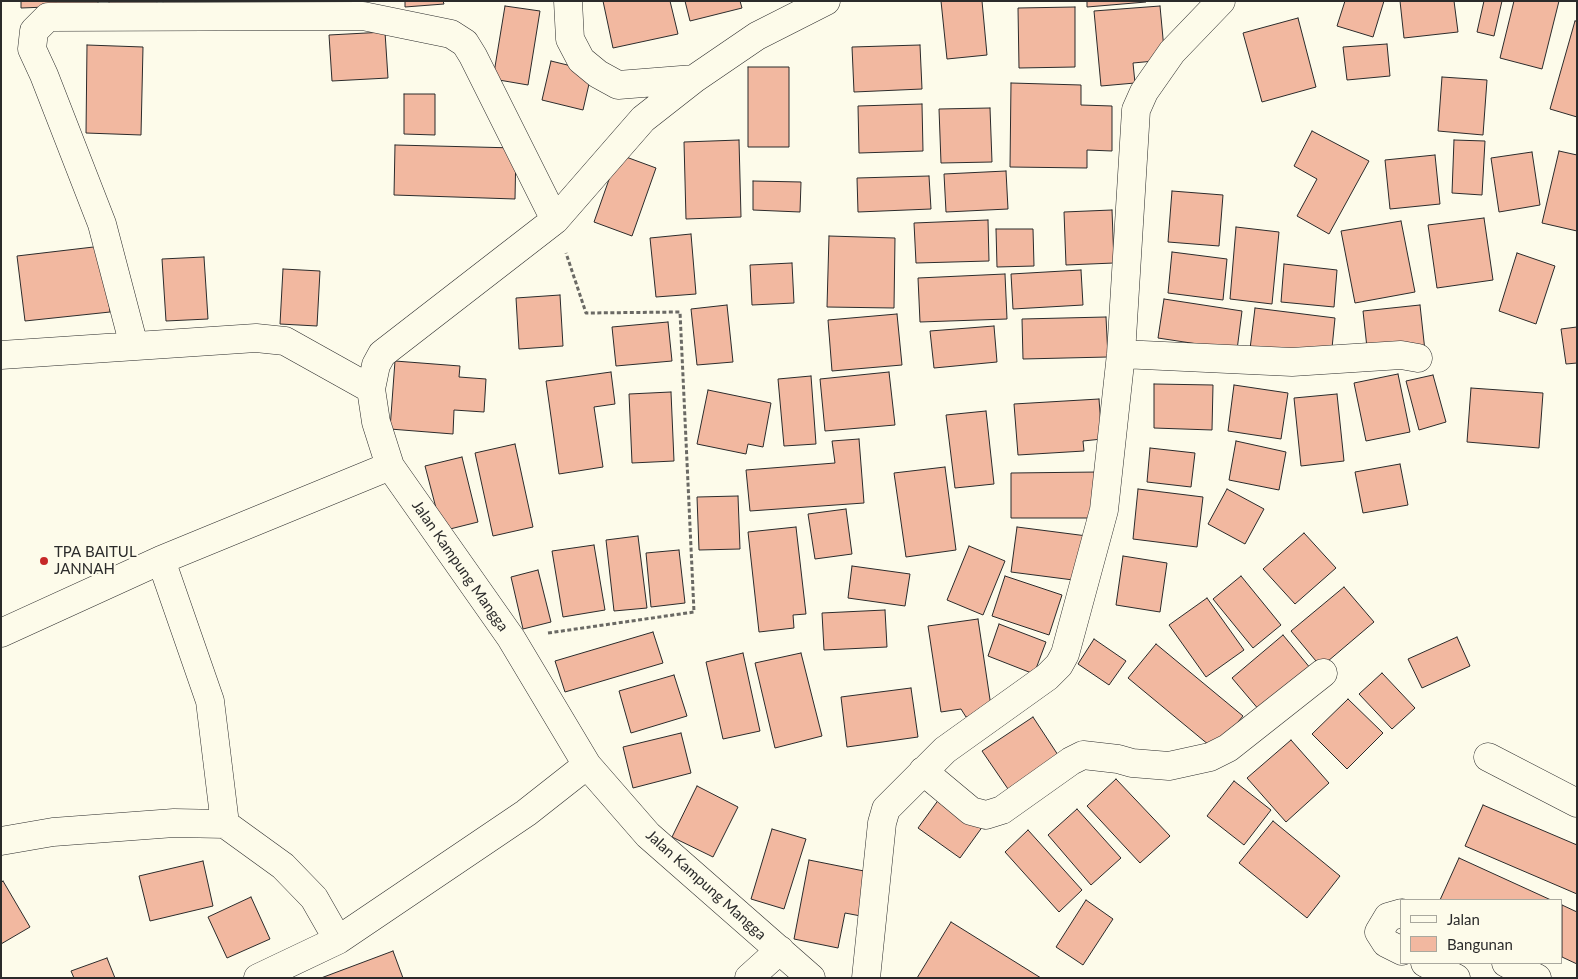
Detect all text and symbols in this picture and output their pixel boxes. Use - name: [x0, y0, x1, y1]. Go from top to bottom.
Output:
- street label: Jalan Kampung Mangga: [408, 497, 512, 635]
- place label: TPA BAITUL JANNAH: [54, 543, 137, 578]
- marker: TPA BAITUL JANNAH: [38, 555, 50, 567]
- street label: Jalan Kampung Mangga: [642, 826, 770, 944]
- legend: [1400, 899, 1563, 964]
- text: Jalan: [1447, 910, 1480, 928]
- text: Bangunan: [1447, 935, 1513, 953]

